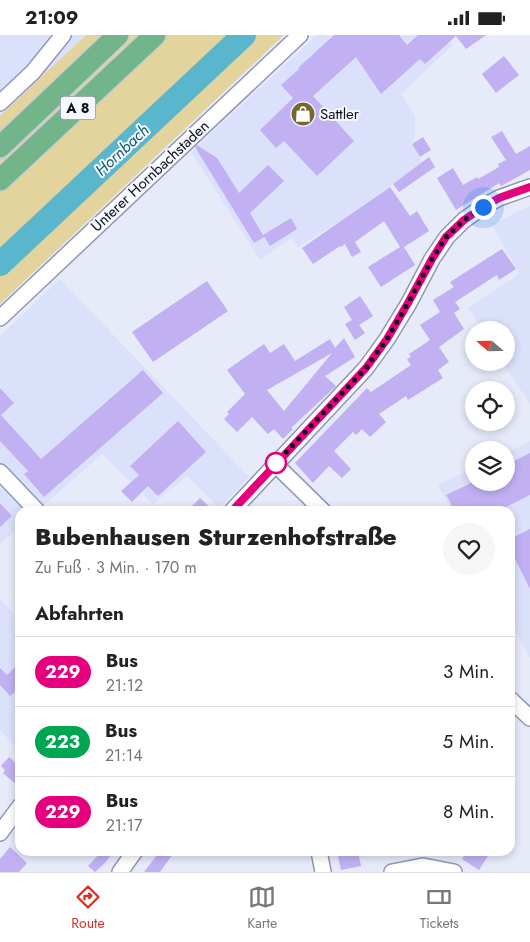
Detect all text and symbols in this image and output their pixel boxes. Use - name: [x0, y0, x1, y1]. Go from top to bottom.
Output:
- text: 21:09: [25, 4, 79, 31]
- road number: A 8: [60, 97, 96, 119]
- shop icon: Sattler: [290, 101, 316, 127]
- place label: Sattler: [320, 103, 360, 125]
- street label: Unterer Hornbachstaden: [86, 115, 214, 237]
- water label: Hornbach: [90, 119, 154, 181]
- your location: [471, 195, 496, 220]
- north arrow: [465, 321, 515, 371]
- map controls: [465, 321, 515, 491]
- button: locate: [465, 381, 515, 431]
- button: layers: [465, 441, 515, 491]
- unlabelled marker: [265, 452, 287, 474]
- text: Bubenhausen Sturzenhofstraße: [35, 519, 397, 554]
- button: heart: [443, 523, 495, 575]
- text: Zu Fuß · 3 Min. · 170 m: [35, 556, 197, 579]
- text: Abfahrten: [35, 600, 124, 627]
- text: Bus: [106, 647, 138, 674]
- text: 3 Min.: [443, 658, 495, 685]
- text: 229: [45, 659, 81, 685]
- text: 21:12: [106, 674, 143, 697]
- text: Bus: [105, 717, 137, 744]
- text: 5 Min.: [443, 728, 495, 755]
- text: 223: [45, 729, 80, 755]
- text: 21:14: [105, 744, 143, 767]
- text: Bus: [106, 787, 138, 814]
- text: 8 Min.: [443, 798, 495, 825]
- text: 229: [45, 799, 81, 825]
- text: 21:17: [106, 814, 142, 837]
- tab: Route: [71, 883, 105, 933]
- tab: Karte: [247, 883, 277, 933]
- tab: Tickets: [420, 883, 459, 933]

